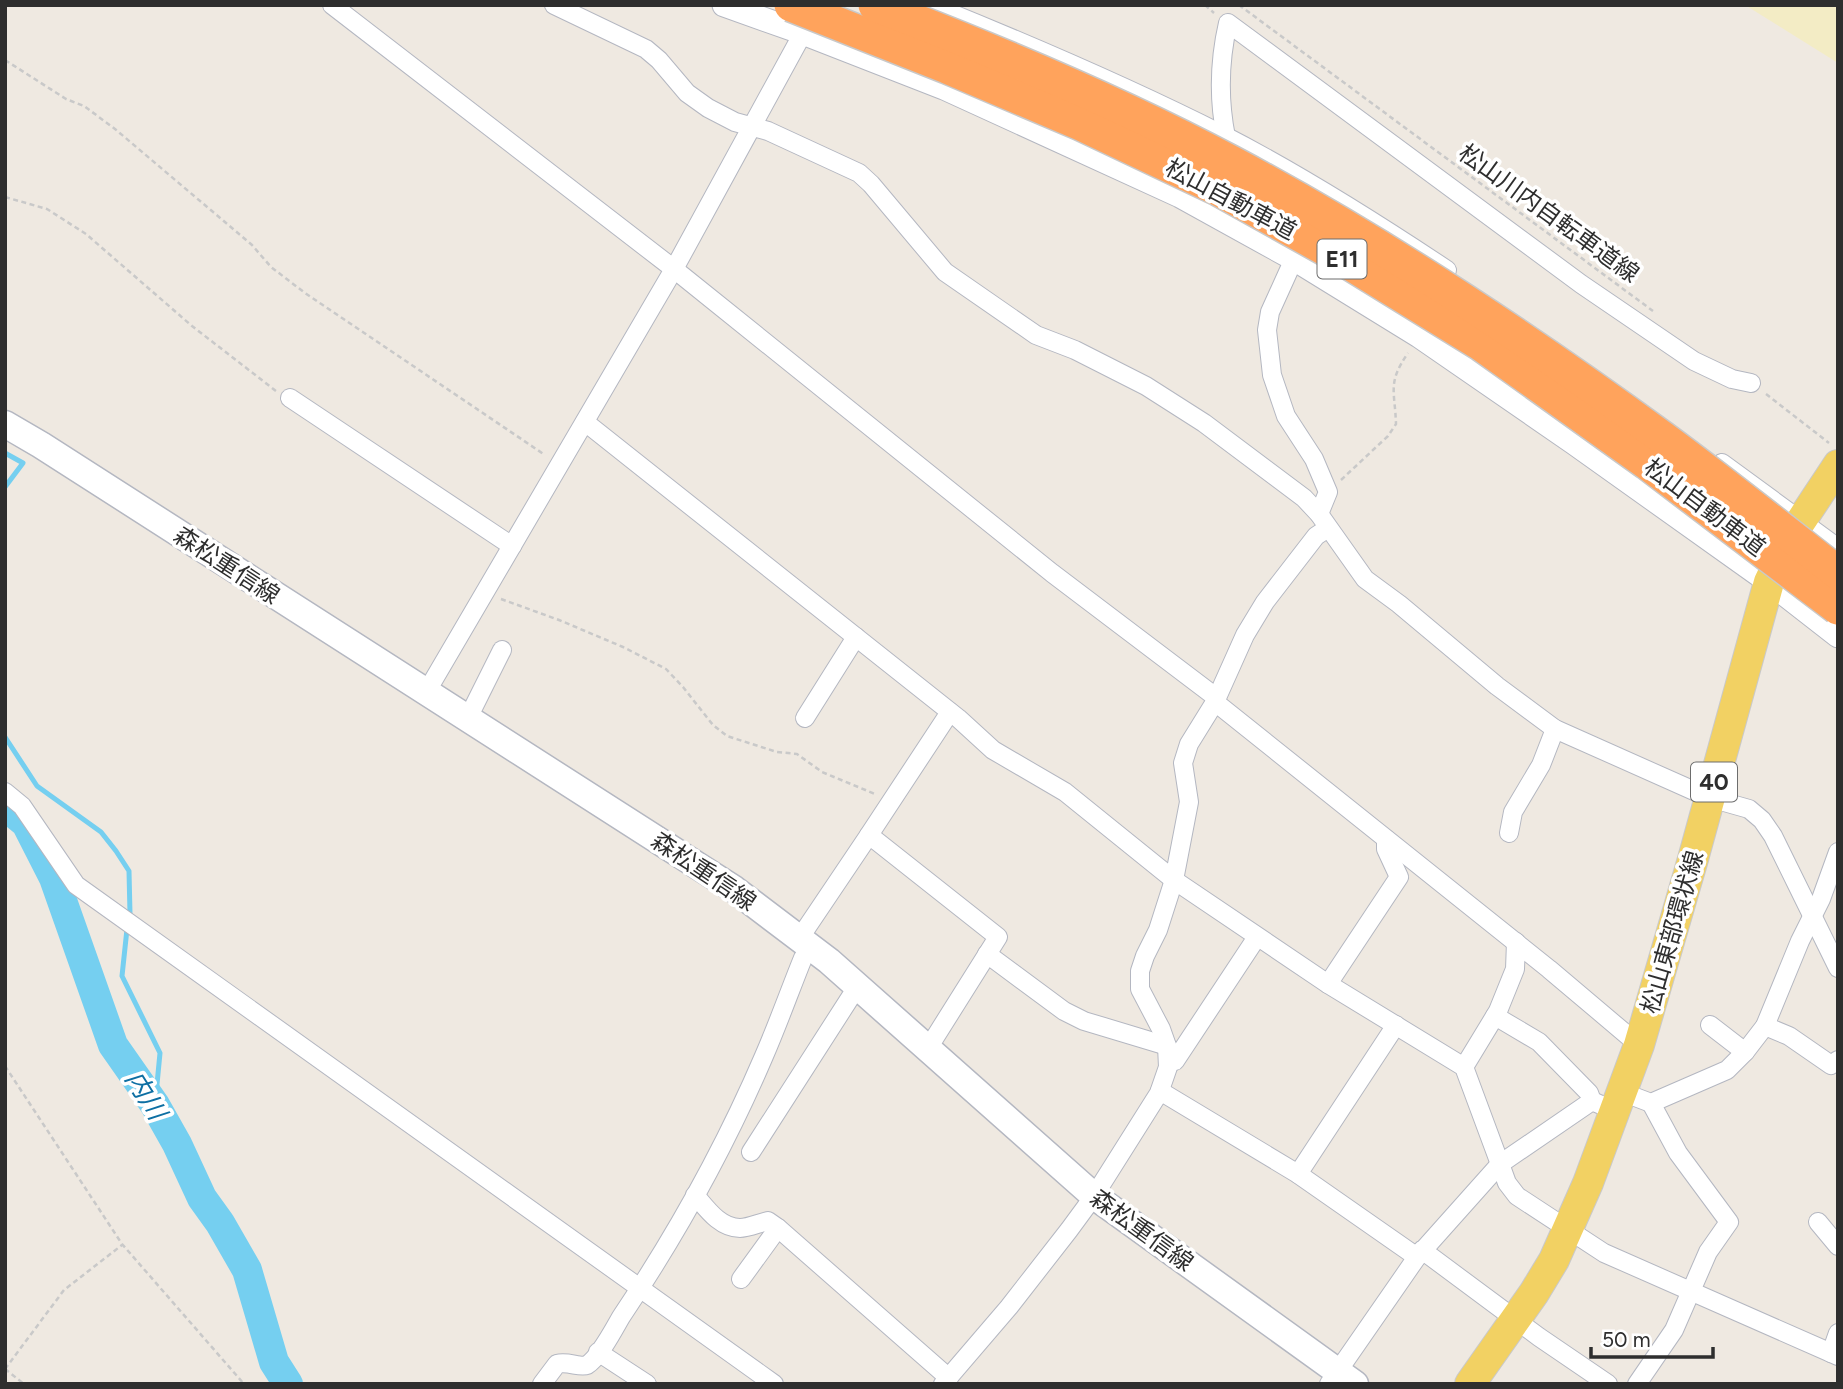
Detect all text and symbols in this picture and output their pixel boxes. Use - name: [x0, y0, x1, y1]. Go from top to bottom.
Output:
- street label: 松山川内自転車道線: [1453, 138, 1645, 288]
- street label: 松山自動車道: [1161, 152, 1301, 246]
- road number: E11: [1318, 240, 1366, 278]
- street label: 松山自動車道: [1639, 452, 1771, 562]
- street label: 森松重信線: [169, 520, 285, 610]
- road number: 40: [1691, 762, 1737, 802]
- street label: 森松重信線: [646, 825, 762, 917]
- street label: 松山東部環状線: [1635, 847, 1709, 1017]
- water label: 内川: [119, 1064, 175, 1128]
- street label: 森松重信線: [1085, 1183, 1199, 1277]
- scale bar: [1591, 1316, 1714, 1360]
- text: 50 m: [1602, 1327, 1651, 1352]

